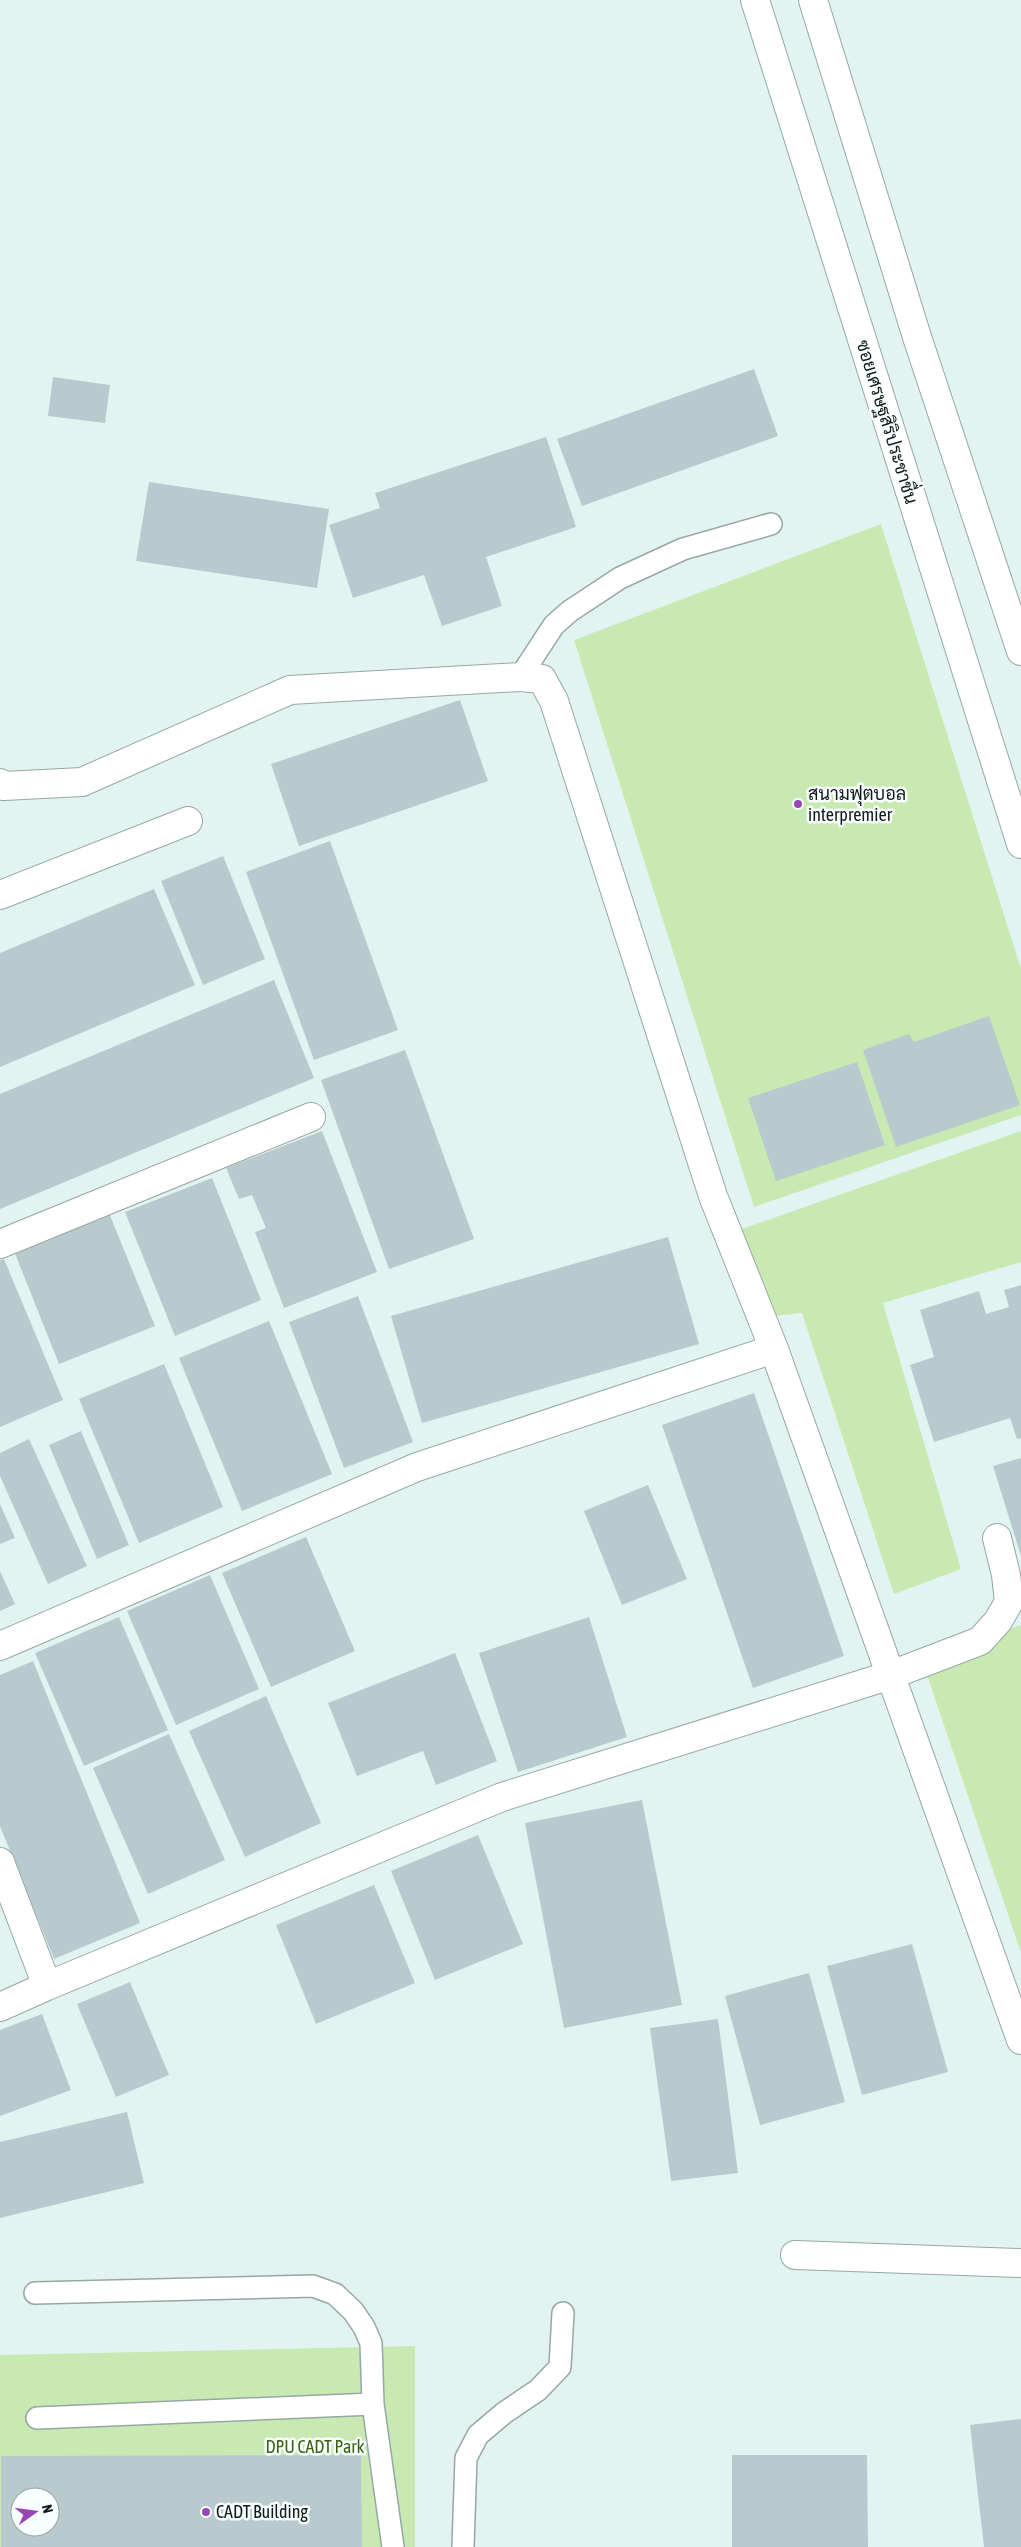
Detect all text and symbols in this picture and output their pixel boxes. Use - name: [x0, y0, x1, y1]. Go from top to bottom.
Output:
- street label: ซอยเศรษฐสิริประชาชื่น: [851, 336, 927, 507]
- place label: สนามฟุตบอล interpremier: [808, 783, 906, 825]
- marker: สนามฟุตบอล interpremier: [792, 798, 804, 810]
- park label: DPU CADT Park: [265, 2436, 365, 2457]
- north arrow: [10, 2487, 60, 2537]
- place label: CADT Building: [216, 2501, 308, 2522]
- text: N: [39, 2503, 56, 2515]
- marker: CADT Building: [200, 2506, 212, 2518]

